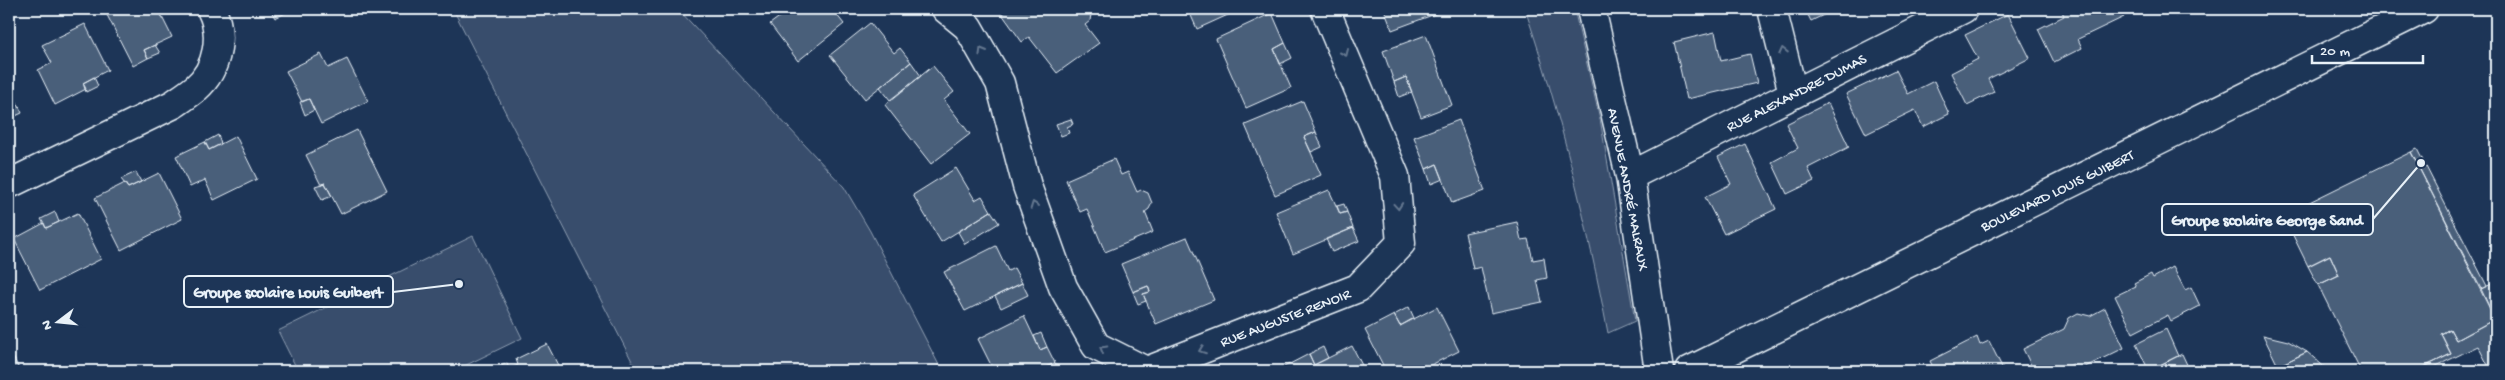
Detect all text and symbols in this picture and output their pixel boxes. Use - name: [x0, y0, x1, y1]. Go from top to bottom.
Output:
- scale bar: [2312, 32, 2424, 64]
- text: 20 m: [2320, 43, 2350, 61]
- one-way arrow: [1778, 46, 1789, 55]
- one-way arrow: [979, 48, 989, 57]
- one-way arrow: [1338, 48, 1349, 57]
- street label: RUE ALEXANDRE DUMAS: [1724, 51, 1870, 137]
- street label: AVENUE ANDRÉ MALRAUX: [1602, 107, 1652, 273]
- street label: BOULEVARD LOUIS GUIBERT: [1977, 146, 2139, 237]
- one-way arrow: [1030, 201, 1040, 209]
- one-way arrow: [1392, 202, 1403, 210]
- callout: Groupe scolaire George Sand: [2162, 204, 2373, 235]
- text: Groupe scolaire George Sand: [2171, 213, 2364, 232]
- callout: Groupe scolaire Louis Guibert: [184, 276, 393, 307]
- text: Groupe scolaire Louis Guibert: [193, 285, 384, 304]
- street label: RUE AUGUSTE RENOIR: [1218, 285, 1354, 352]
- north arrow: [32, 298, 82, 348]
- text: N: [38, 318, 57, 332]
- one-way arrow: [1198, 344, 1206, 354]
- one-way arrow: [1099, 345, 1108, 355]

